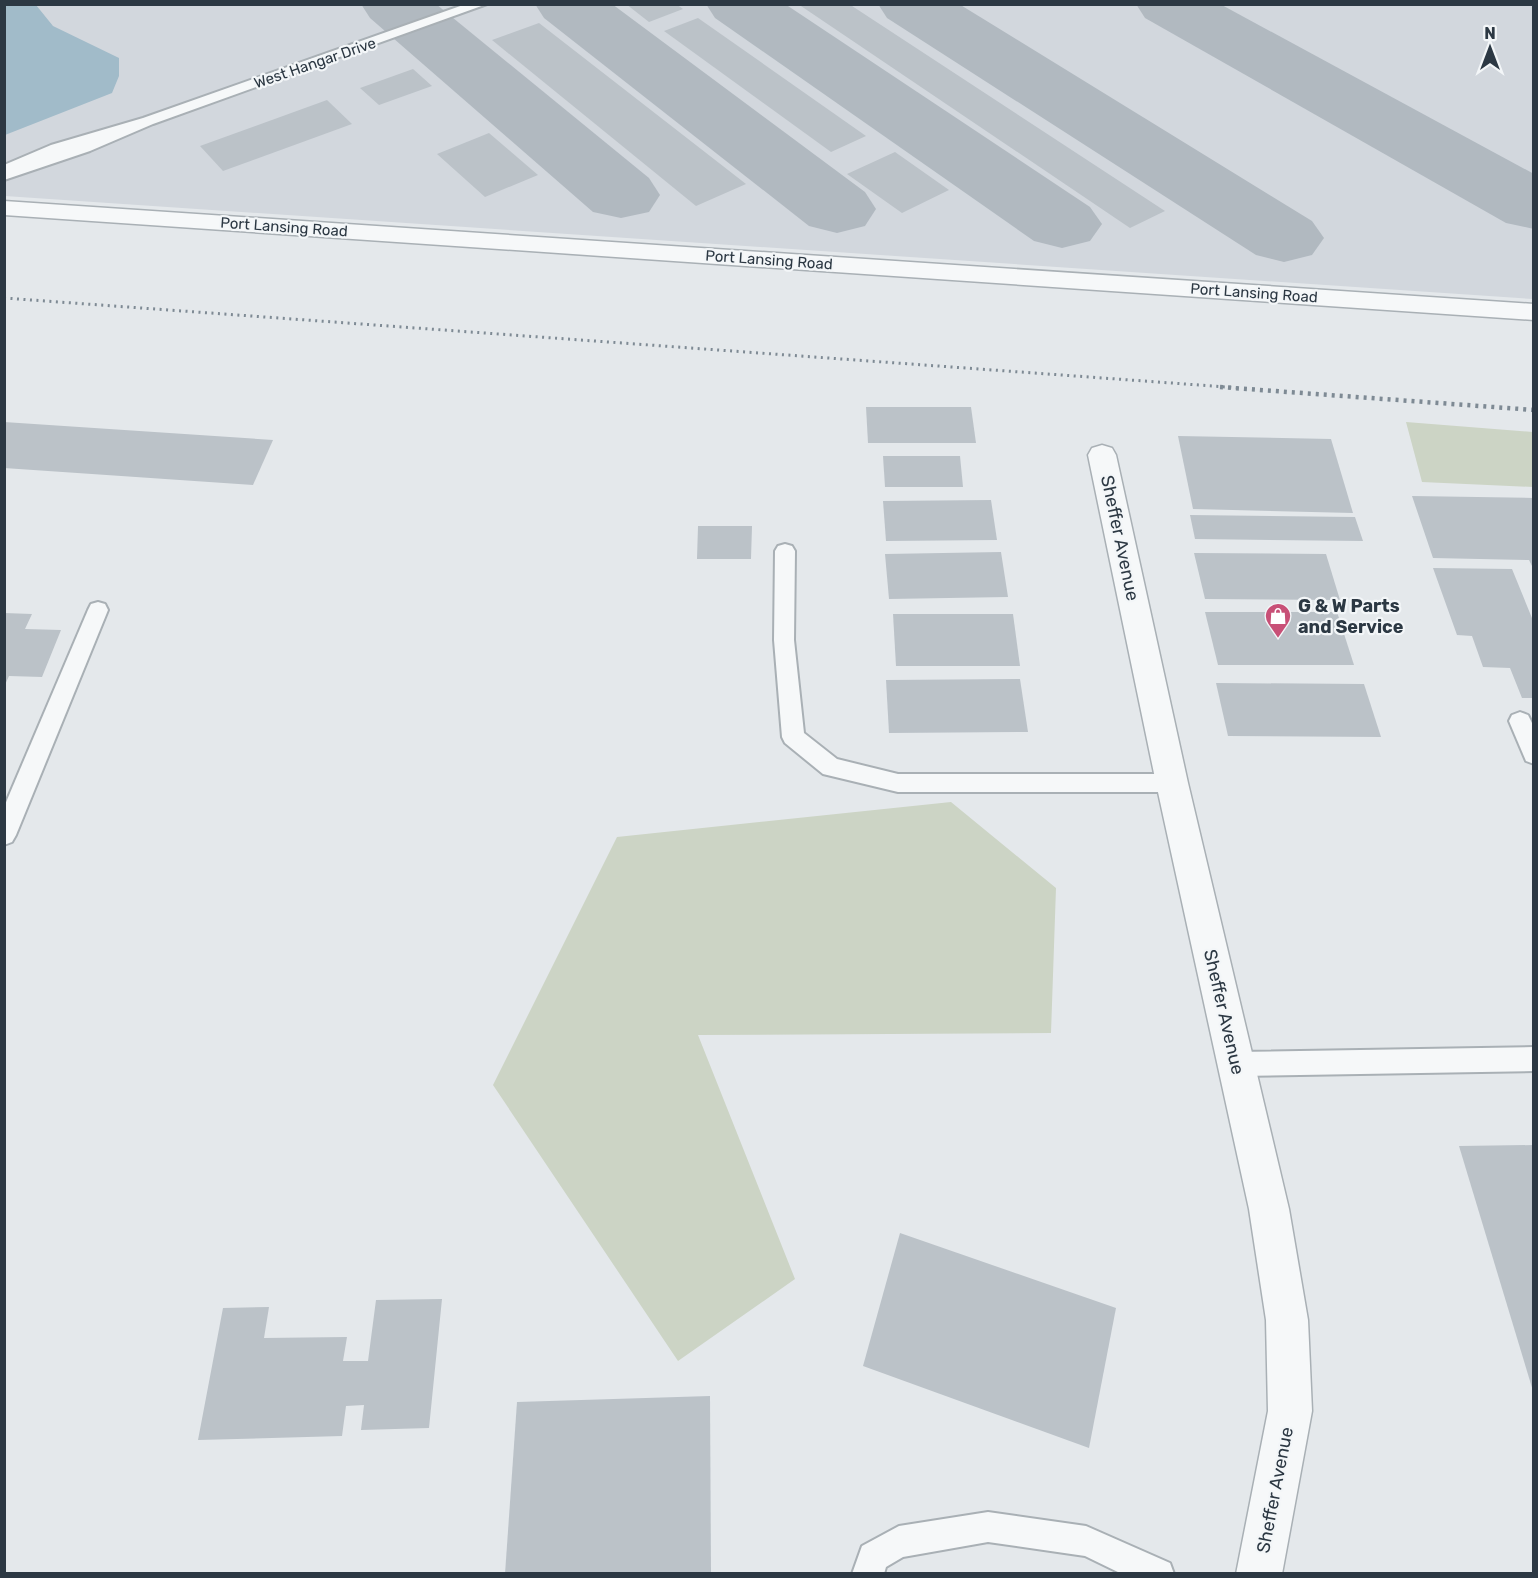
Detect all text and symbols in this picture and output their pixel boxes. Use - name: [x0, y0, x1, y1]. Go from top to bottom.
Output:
- north arrow: [1460, 18, 1520, 78]
- text: N: [1484, 24, 1496, 43]
- street label: West Hangar Drive: [252, 34, 378, 92]
- street label: Port Lansing Road: [220, 214, 348, 240]
- street label: Port Lansing Road: [705, 247, 833, 273]
- street label: Port Lansing Road: [1190, 280, 1318, 306]
- street label: Sheffer Avenue: [1096, 473, 1144, 603]
- place label: G & W Parts and Service: [1298, 595, 1404, 638]
- shop icon: G & W Parts and Service: [1263, 601, 1293, 639]
- street label: Sheffer Avenue: [1199, 947, 1249, 1077]
- street label: Sheffer Avenue: [1252, 1425, 1298, 1555]

